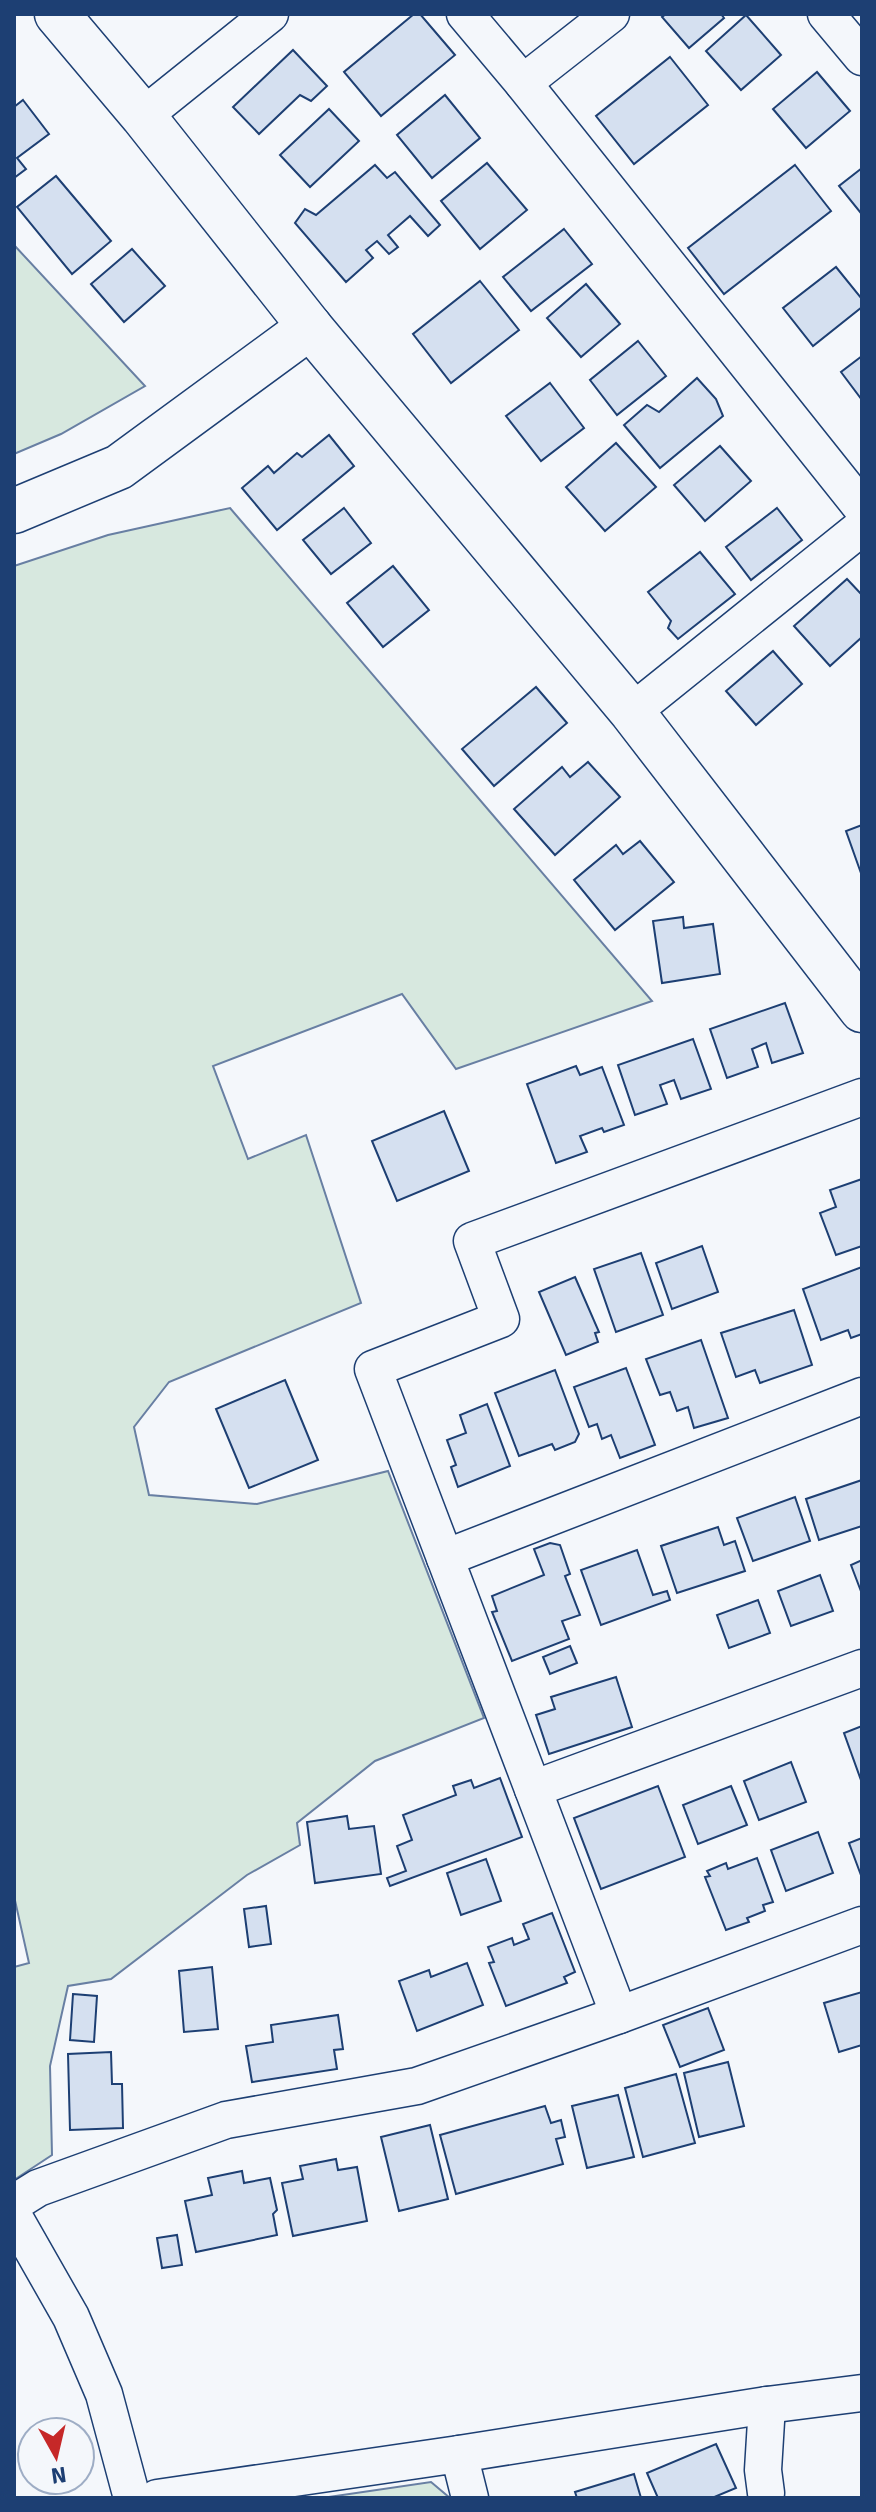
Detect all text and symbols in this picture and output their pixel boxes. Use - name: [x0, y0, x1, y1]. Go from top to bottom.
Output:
- north arrow: [16, 2416, 96, 2496]
- text: N: [49, 2461, 68, 2490]

